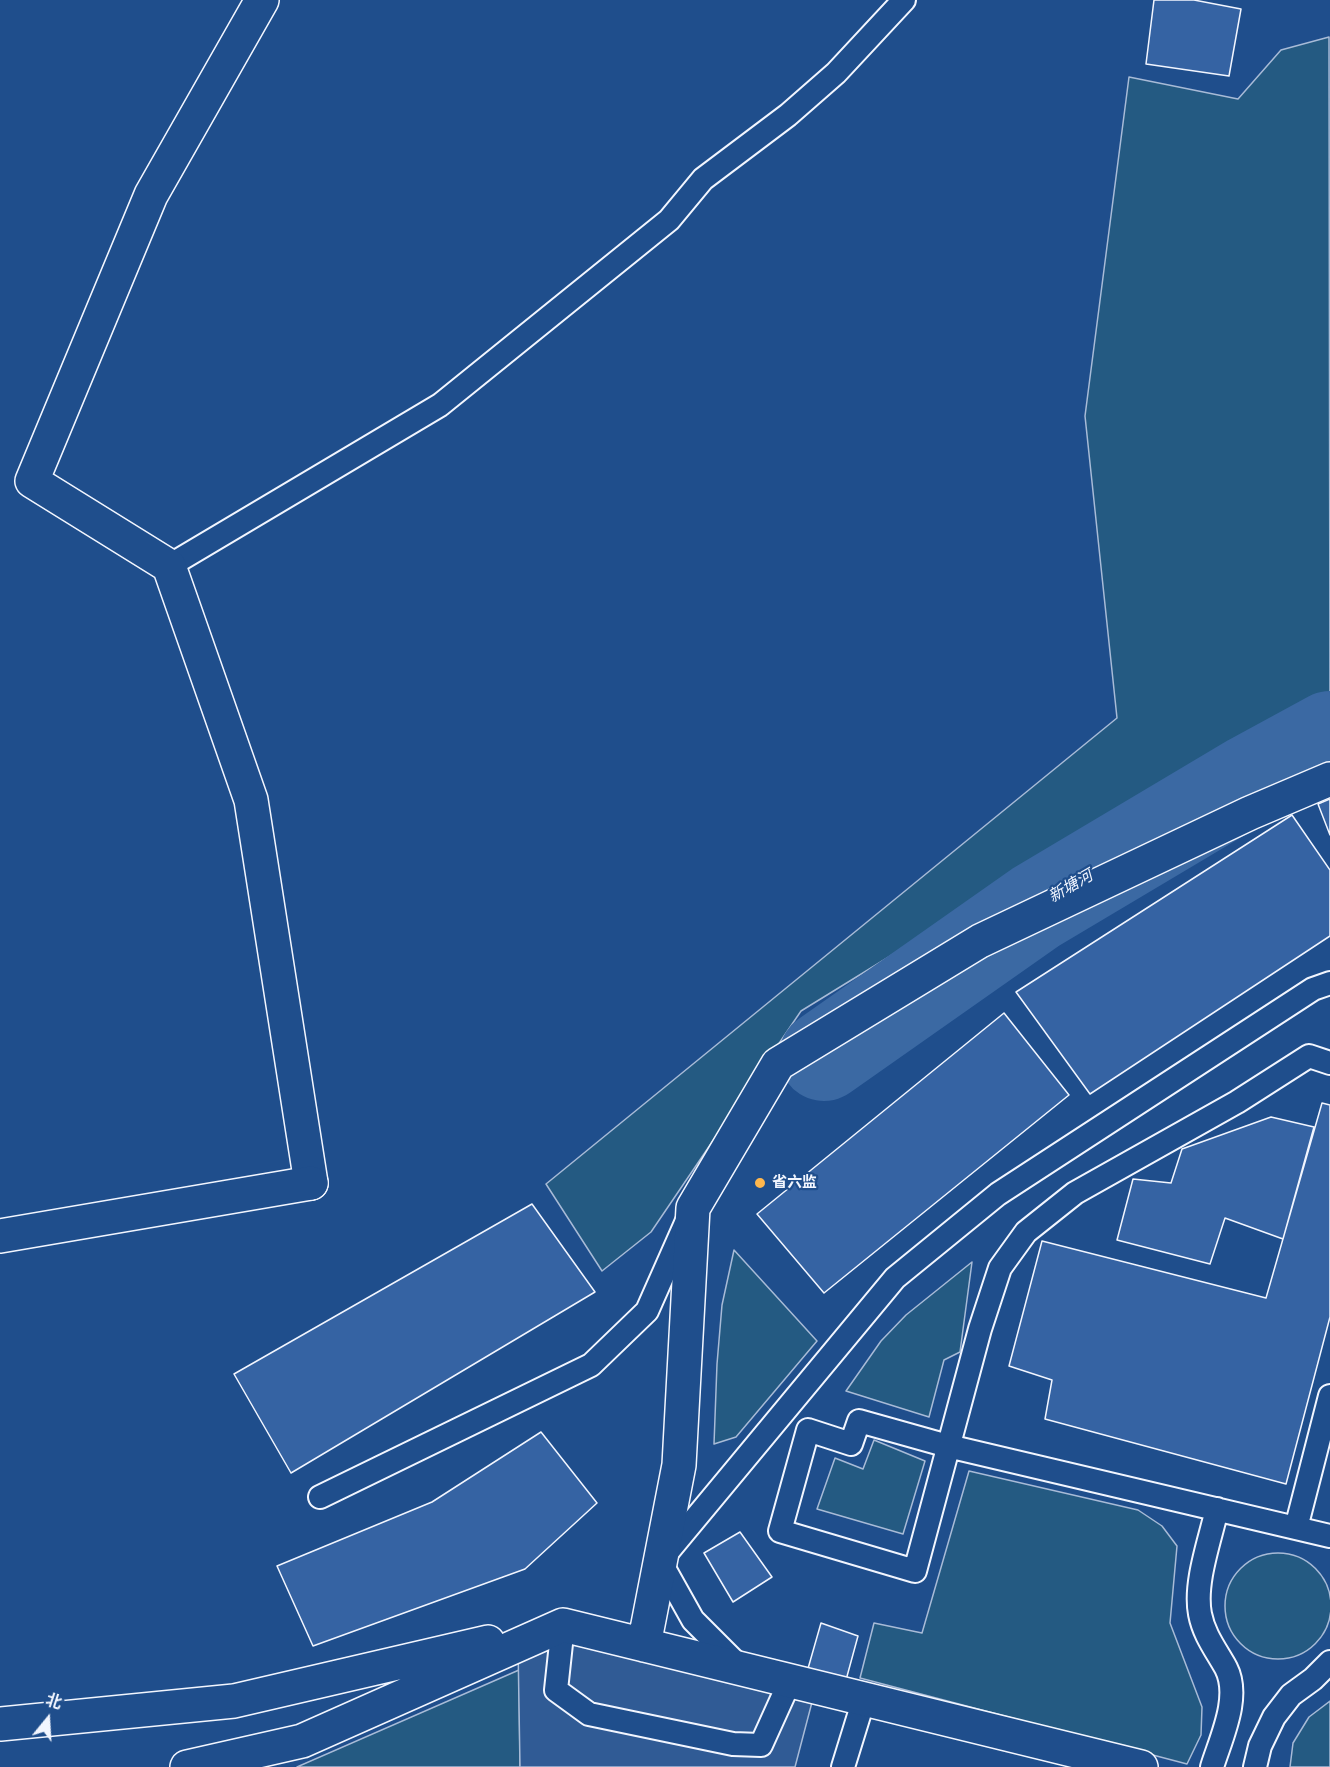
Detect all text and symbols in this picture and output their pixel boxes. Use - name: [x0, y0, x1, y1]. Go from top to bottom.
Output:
- water label: 新塘河: [1045, 867, 1097, 907]
- place label: 省六监: [772, 1174, 817, 1192]
- marker: 省六监: [753, 1176, 767, 1190]
- north arrow: [18, 1689, 78, 1749]
- text: 北: [43, 1690, 64, 1713]

